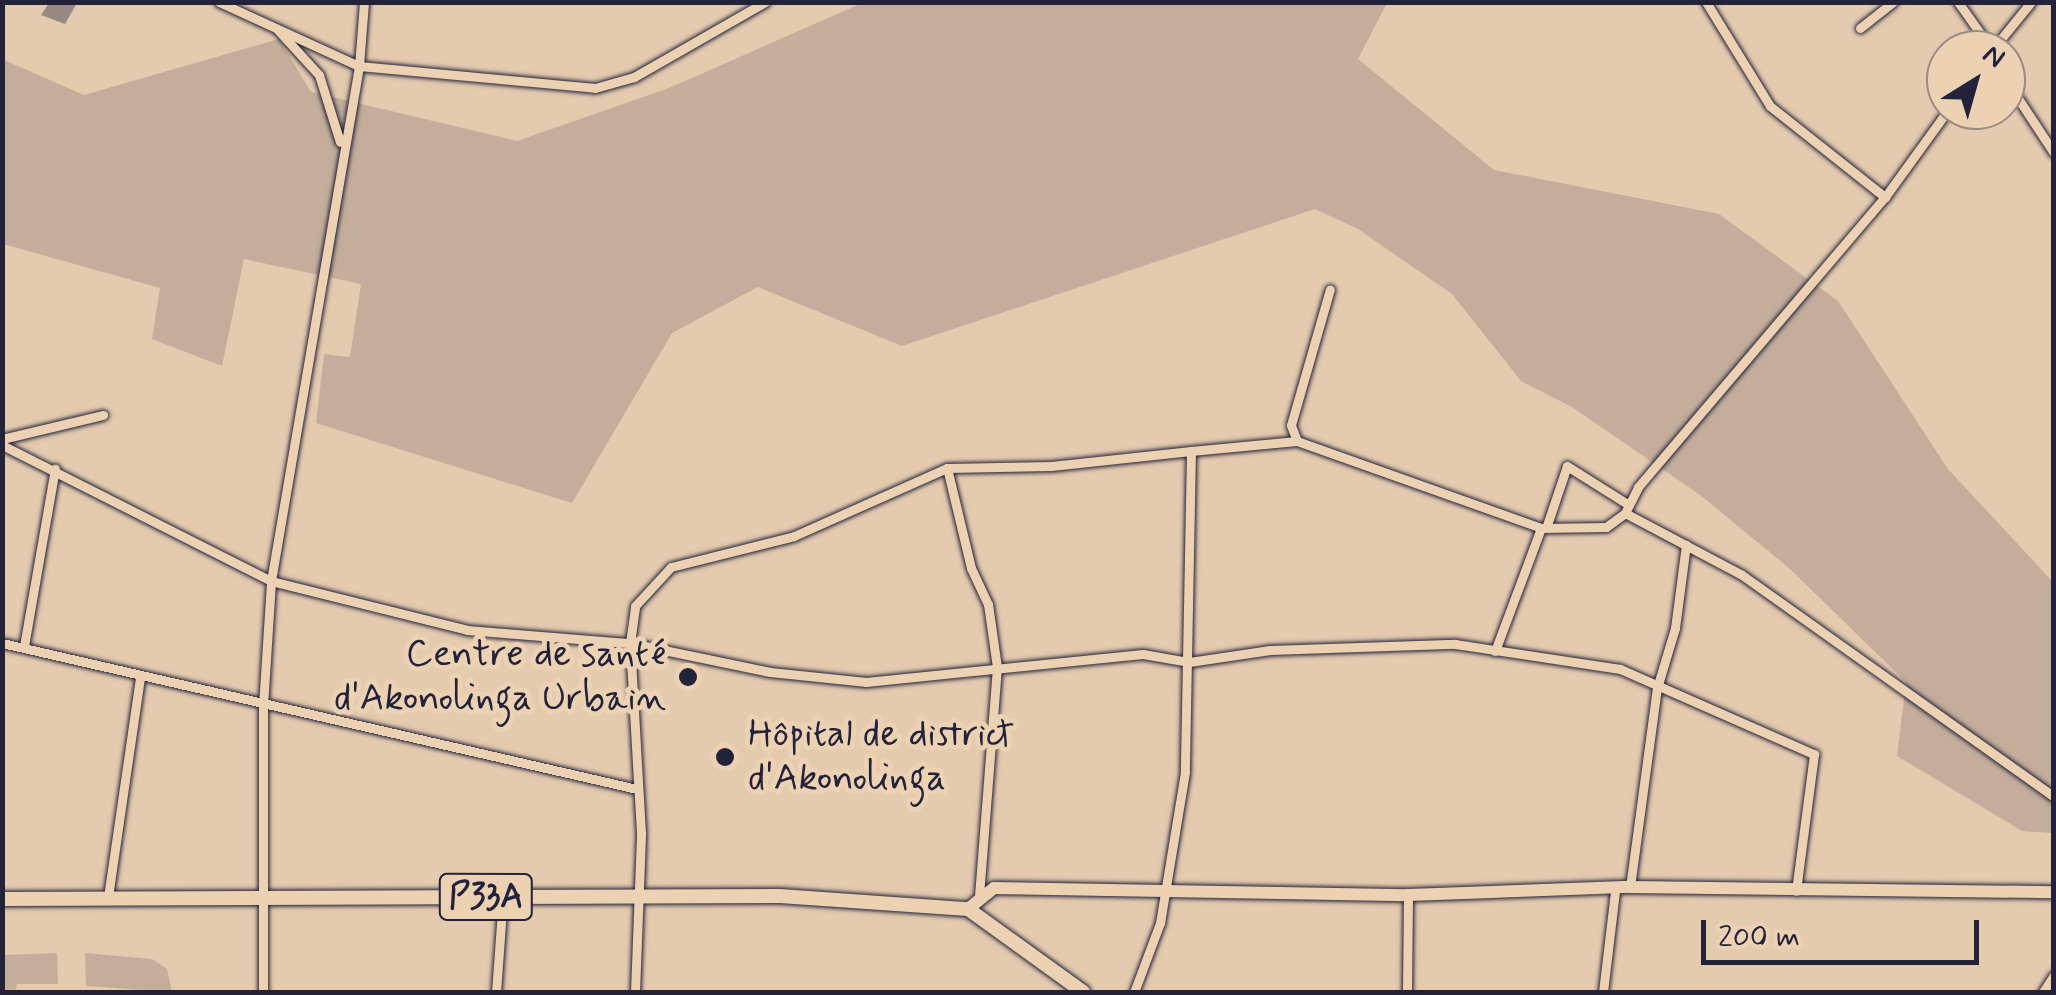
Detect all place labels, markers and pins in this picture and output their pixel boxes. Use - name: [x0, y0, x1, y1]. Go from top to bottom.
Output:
- place label: Centre de santé d'Akonolinga Urbain: [338, 632, 666, 722]
- marker: Centre de santé d'Akonolinga Urbain: [675, 664, 701, 690]
- place label: Hôpital de district d'Akonolinga: [748, 712, 1013, 802]
- marker: Hôpital de district d'Akonolinga: [712, 744, 738, 770]

